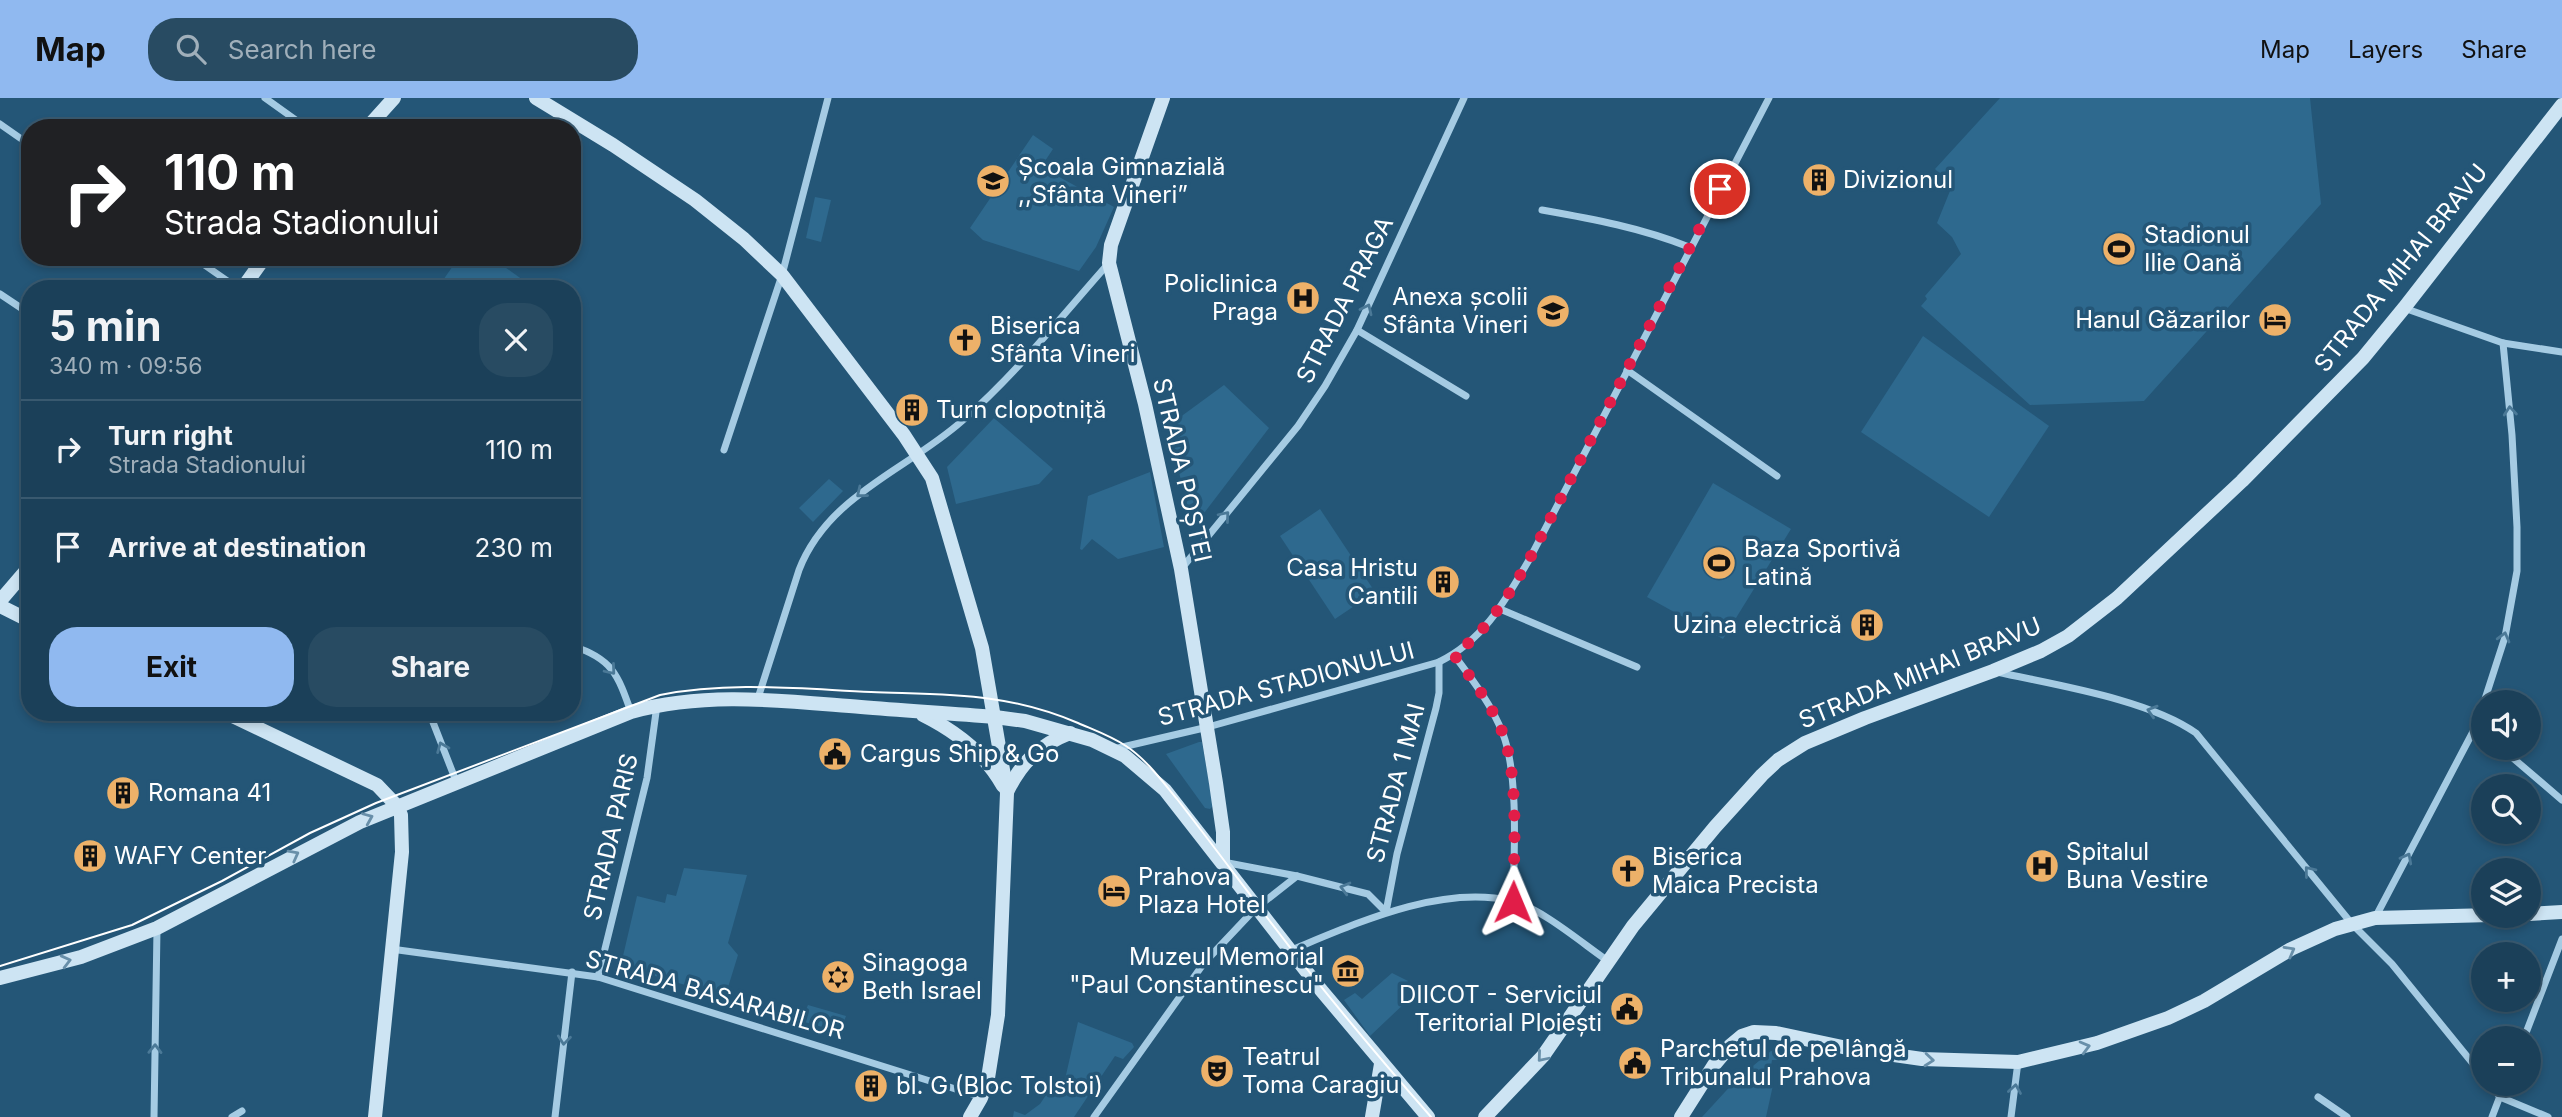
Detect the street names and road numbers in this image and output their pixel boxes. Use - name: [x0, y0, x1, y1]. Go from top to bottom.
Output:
- street label: STRADA MIHAI BRAVU: [2308, 158, 2493, 377]
- street label: STRADA PRAGA: [1290, 212, 1399, 388]
- street label: STRADA POȘTEI: [1147, 375, 1218, 565]
- street label: STRADA MIHAI BRAVU: [1794, 611, 2045, 734]
- street label: STRADA STADIONULUI: [1155, 635, 1417, 732]
- street label: STRADA 1 MAI: [1360, 700, 1431, 866]
- street label: STRADA PARIS: [577, 751, 644, 923]
- street label: STRADA BASARABILOR: [582, 944, 848, 1045]

